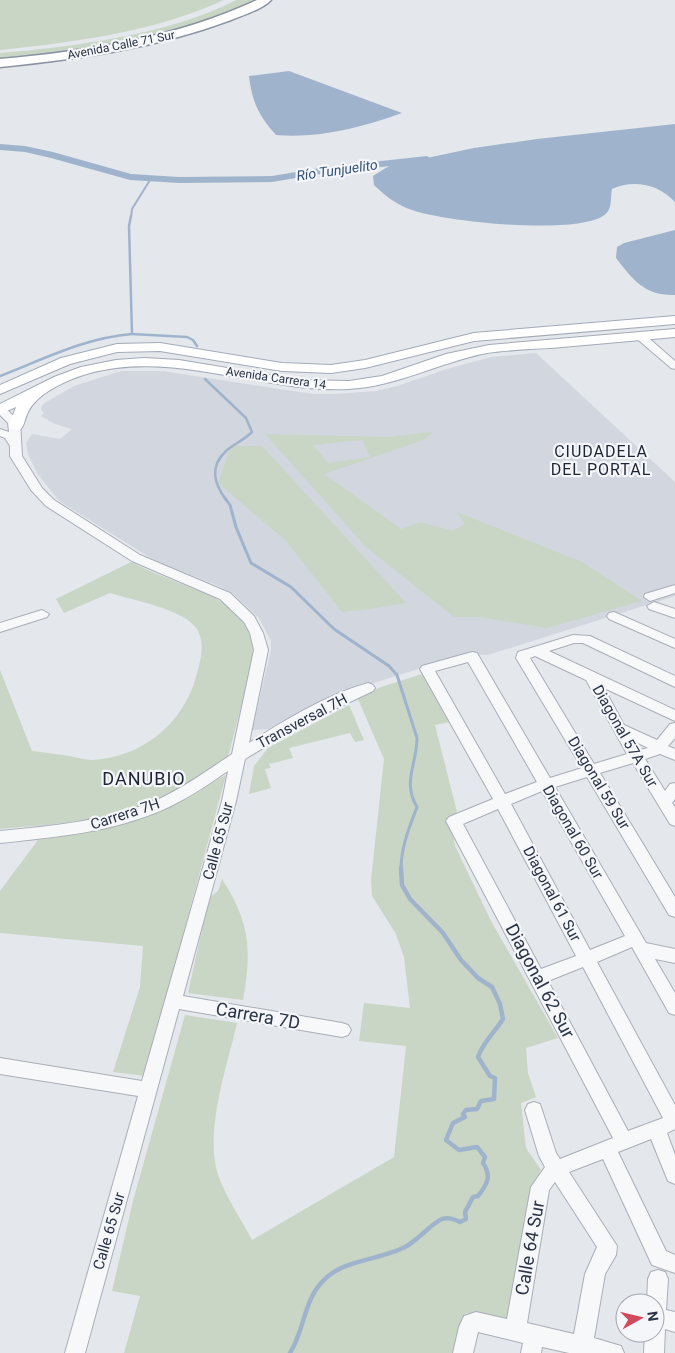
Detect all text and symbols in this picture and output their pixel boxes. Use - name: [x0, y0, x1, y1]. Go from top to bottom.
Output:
- street label: Avenida Calle 71 Sur: [66, 28, 176, 62]
- water label: Río Tunjuelito: [295, 156, 379, 184]
- street label: Avenida Carrera 14: [225, 364, 327, 392]
- district label: CIUDADELA DEL PORTAL: [551, 442, 651, 479]
- street label: Diagonal 57A Sur: [588, 682, 662, 790]
- street label: Transversal 7H: [254, 690, 350, 752]
- street label: Diagonal 59 Sur: [564, 733, 634, 833]
- district label: DANUBIO: [102, 768, 186, 789]
- street label: Diagonal 60 Sur: [539, 782, 607, 882]
- street label: Carrera 7H: [88, 794, 162, 834]
- street label: Calle 65 Sur: [199, 800, 237, 882]
- street label: Diagonal 61 Sur: [519, 843, 585, 945]
- street label: Diagonal 62 Sur: [502, 920, 579, 1041]
- street label: Carrera 7D: [214, 998, 302, 1033]
- street label: Calle 65 Sur: [89, 1190, 129, 1272]
- street label: Calle 64 Sur: [511, 1199, 548, 1297]
- north arrow: [615, 1293, 665, 1343]
- text: N: [644, 1310, 661, 1322]

